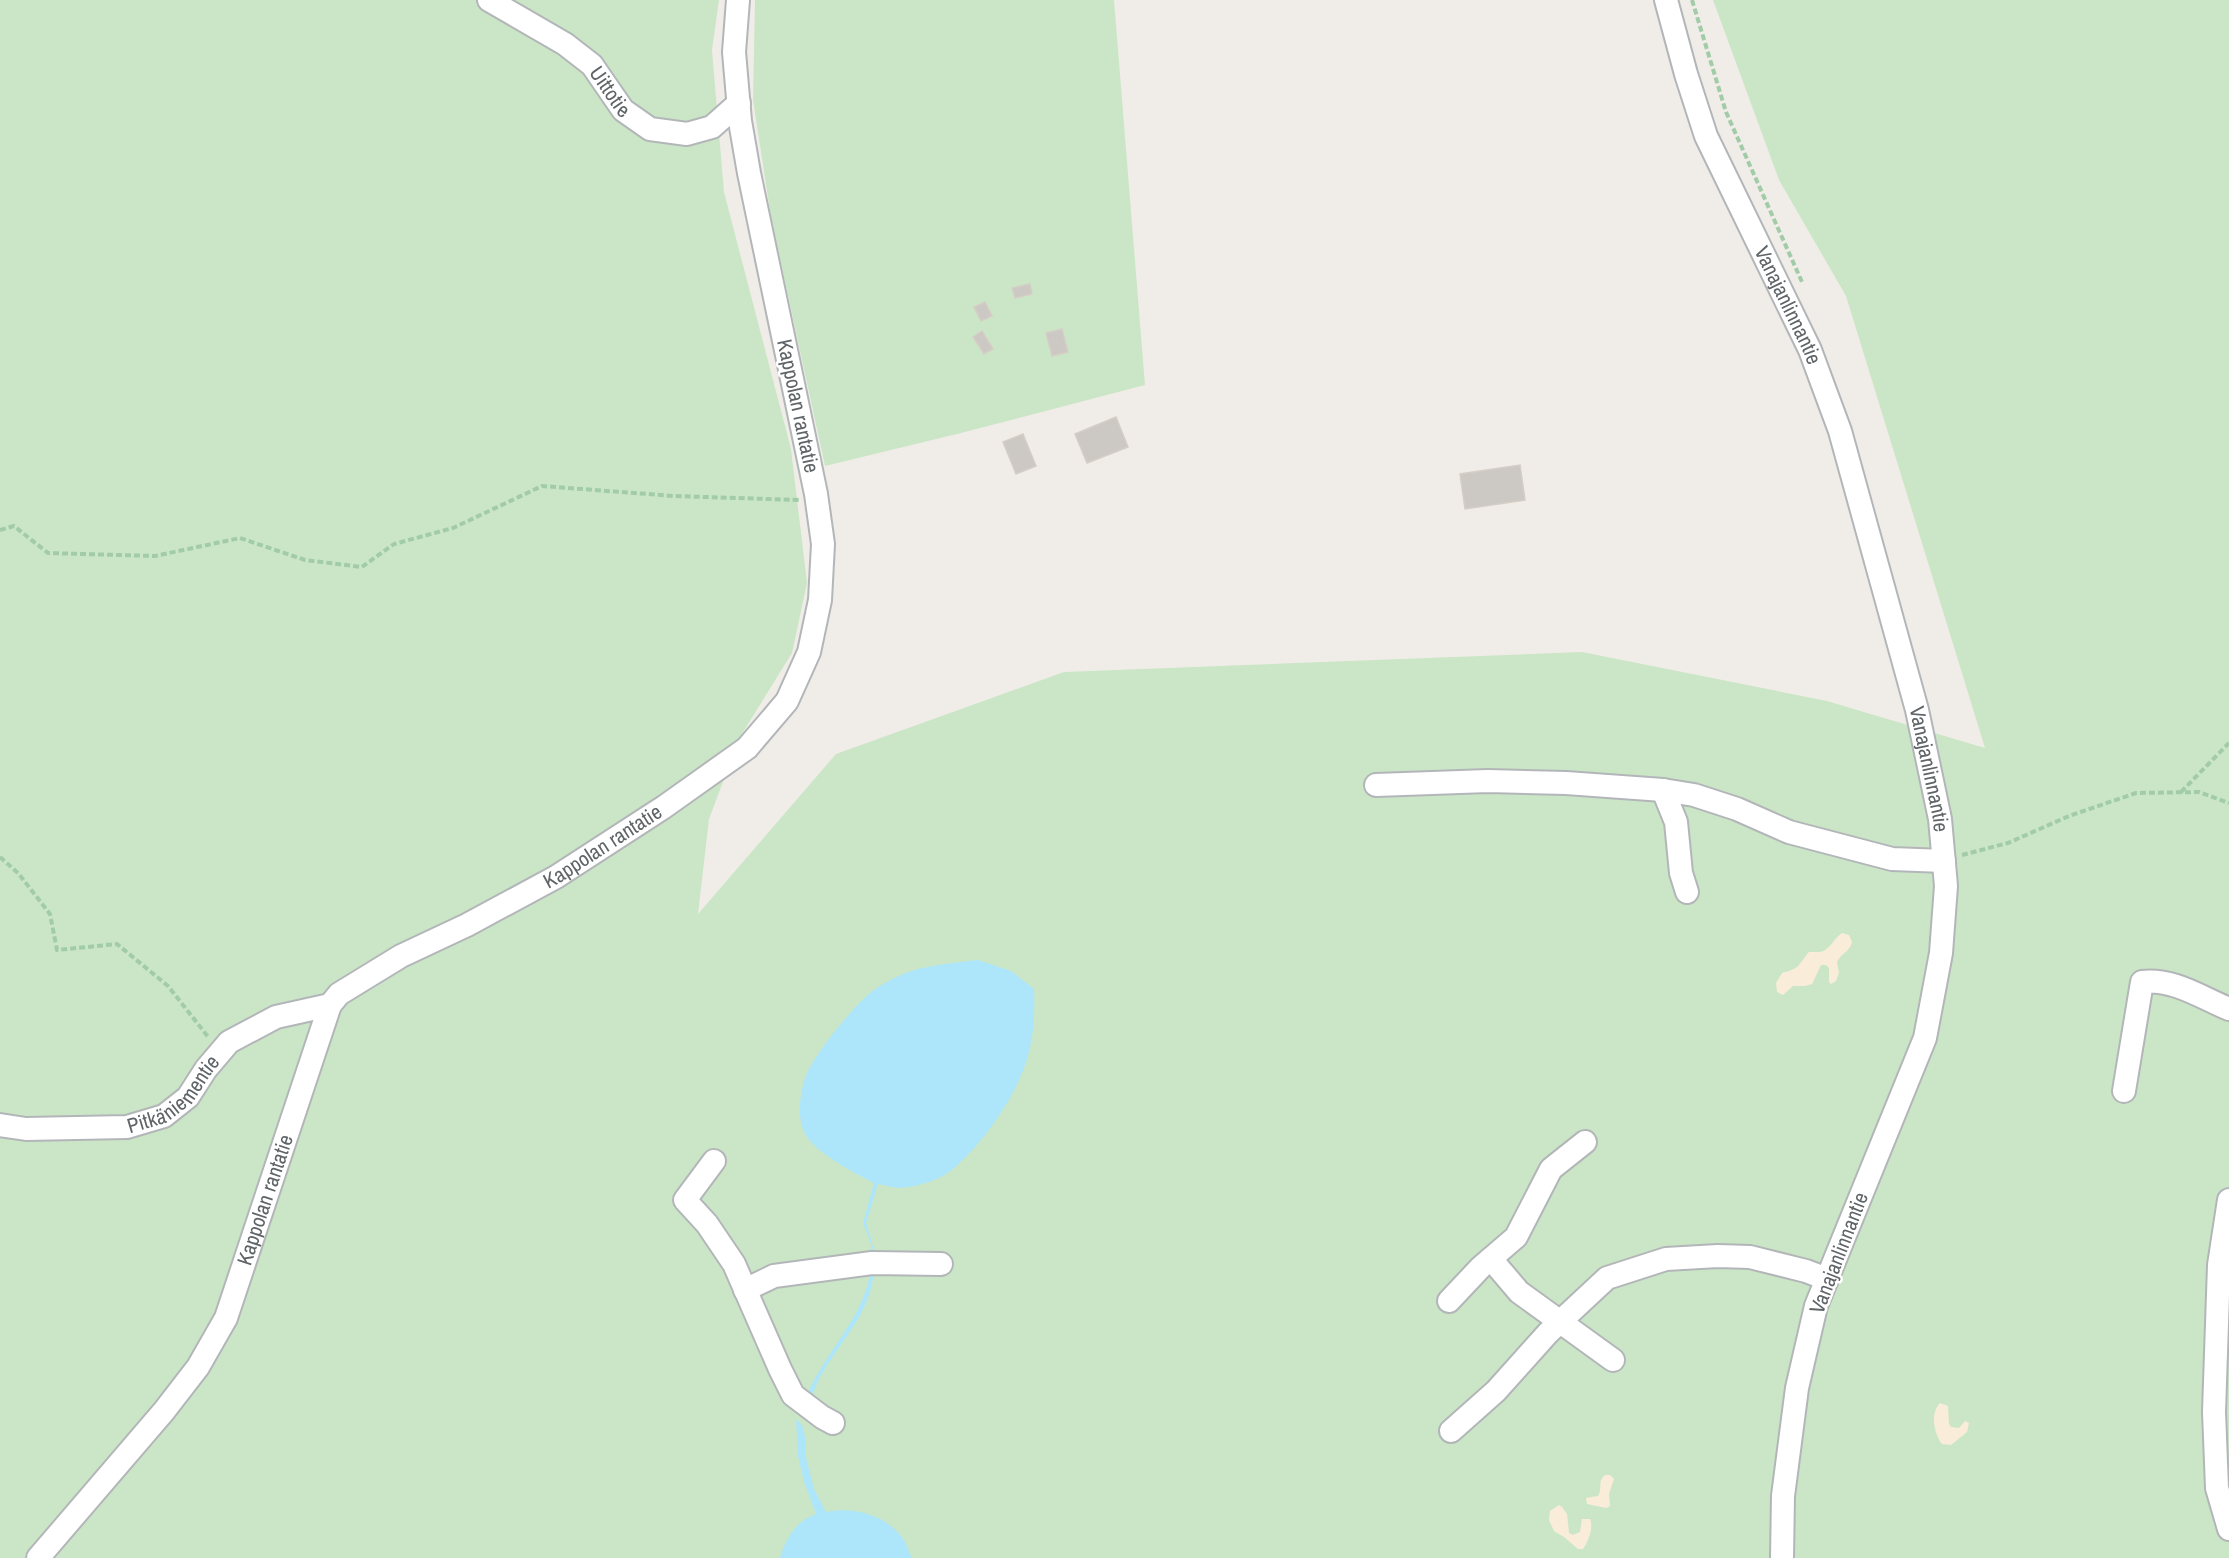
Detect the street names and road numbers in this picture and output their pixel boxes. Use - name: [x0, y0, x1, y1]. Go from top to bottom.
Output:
- street label: Uittotie: [583, 60, 636, 124]
- street label: Vanajanlinnantie: [1748, 241, 1829, 368]
- street label: Kappolan rantatie: [770, 336, 827, 475]
- street label: Vanajanlinnantie: [1903, 703, 1956, 833]
- street label: Kappolan rantatie: [538, 797, 667, 895]
- street label: Pitkäniementie: [123, 1049, 226, 1140]
- street label: Kappolan rantatie: [230, 1131, 300, 1269]
- street label: Vanajanlinnantie: [1802, 1188, 1875, 1318]

